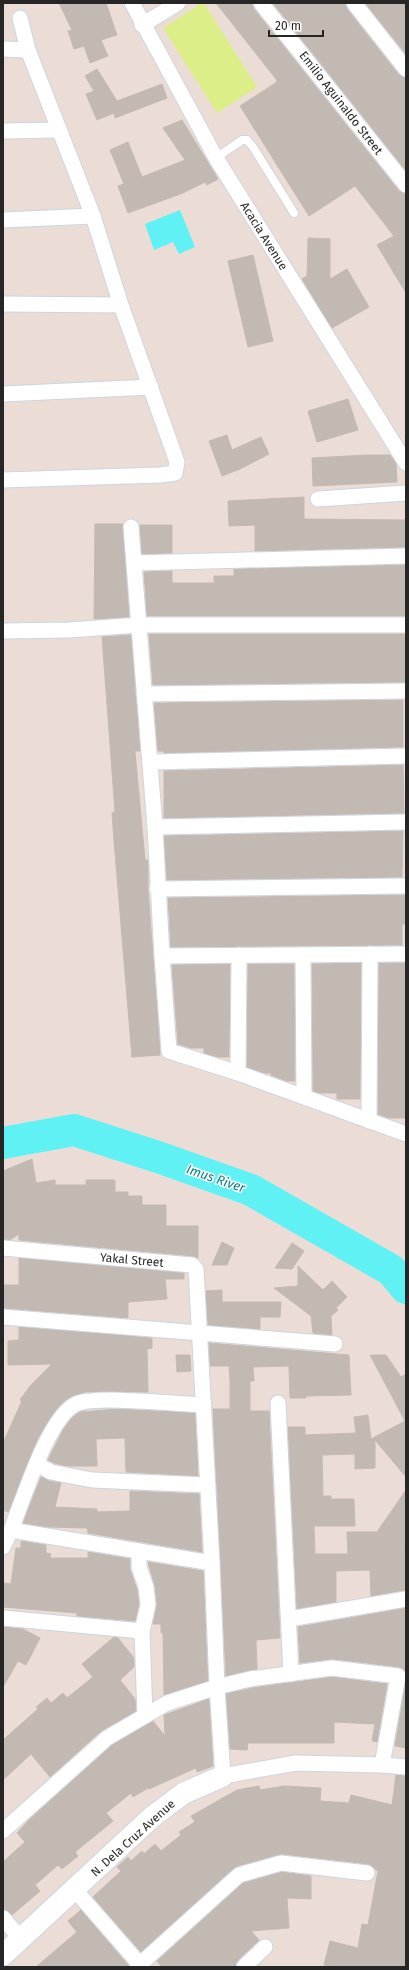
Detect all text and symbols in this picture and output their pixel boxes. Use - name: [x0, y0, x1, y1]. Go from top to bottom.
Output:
- scale bar: [269, 12, 323, 38]
- text: 20 m: [275, 19, 301, 33]
- street label: Emilio Aguinaldo Street: [296, 49, 386, 158]
- street label: Acacia Avenue: [237, 199, 291, 273]
- water label: Imus River: [185, 1161, 248, 1196]
- street label: Yakal Street: [100, 1250, 165, 1270]
- street label: N. Dela Cruz Avenue: [88, 1797, 178, 1879]

